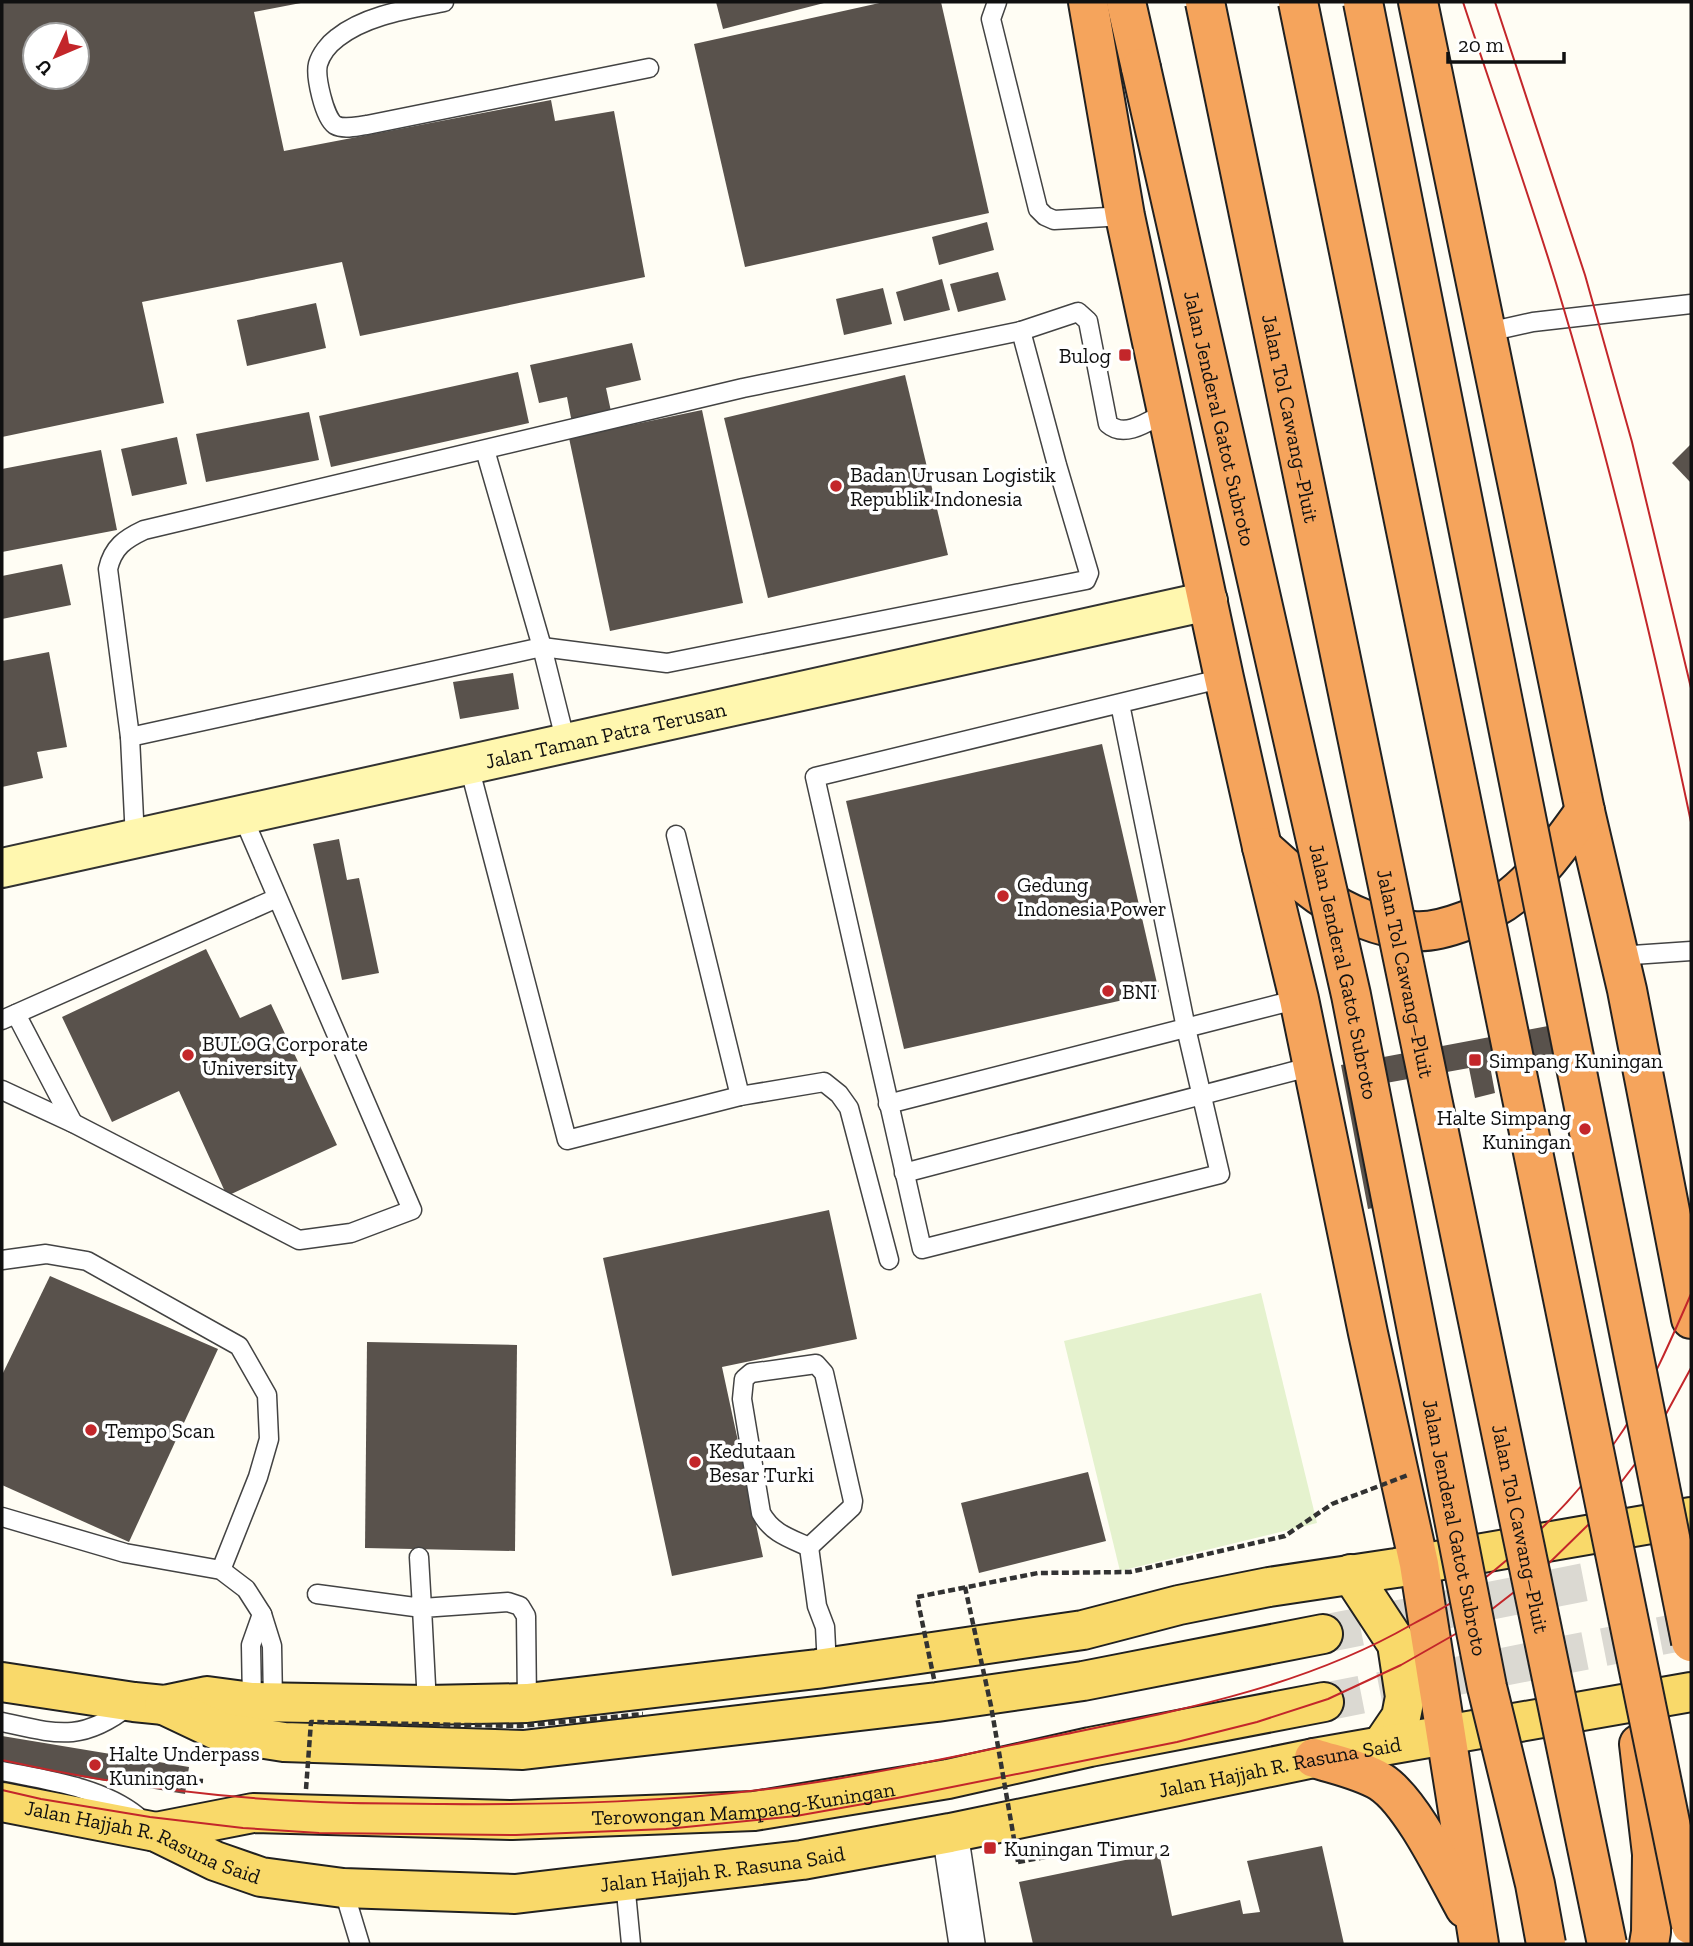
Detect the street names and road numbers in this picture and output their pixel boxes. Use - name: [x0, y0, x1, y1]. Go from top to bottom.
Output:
- street label: Jalan Jenderal Gatot Subroto: [1179, 288, 1261, 548]
- street label: Jalan Tol Cawang–Pluit: [1257, 311, 1325, 525]
- street label: Jalan Taman Patra Terusan: [483, 696, 728, 773]
- street label: Jalan Jenderal Gatot Subroto: [1305, 841, 1384, 1102]
- street label: Jalan Tol Cawang–Pluit: [1372, 867, 1440, 1080]
- street label: Jalan Jenderal Gatot Subroto: [1418, 1397, 1493, 1658]
- street label: Jalan Tol Cawang–Pluit: [1487, 1422, 1555, 1636]
- street label: Jalan Hajjah R. Rasuna Said: [1156, 1730, 1403, 1802]
- street label: Terowongan Mampang-Kuningan: [591, 1775, 897, 1830]
- street label: Jalan Hajjah R. Rasuna Said: [23, 1794, 265, 1889]
- street label: Jalan Hajjah R. Rasuna Said: [598, 1840, 847, 1896]

